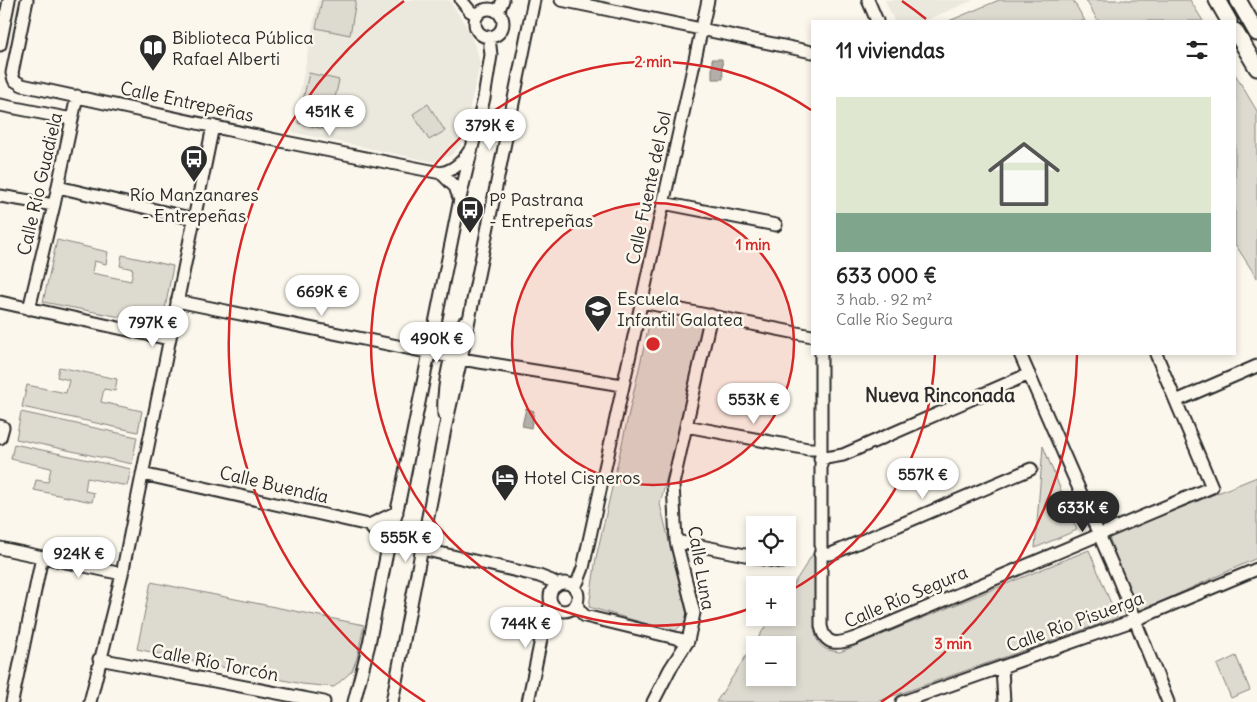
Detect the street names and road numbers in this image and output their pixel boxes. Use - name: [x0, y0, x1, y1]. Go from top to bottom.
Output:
- street label: Calle Entrepeñas: [118, 76, 256, 127]
- street label: Calle Fuente del Sol: [621, 109, 676, 267]
- street label: Calle Río Guadiela: [12, 110, 67, 258]
- street label: Calle Buendía: [217, 461, 331, 508]
- street label: Calle Luna: [683, 524, 720, 612]
- street label: Calle Río Segura: [841, 560, 971, 633]
- street label: Calle Río Pisuerga: [1003, 586, 1147, 657]
- street label: Calle Río Torcón: [150, 639, 281, 686]

